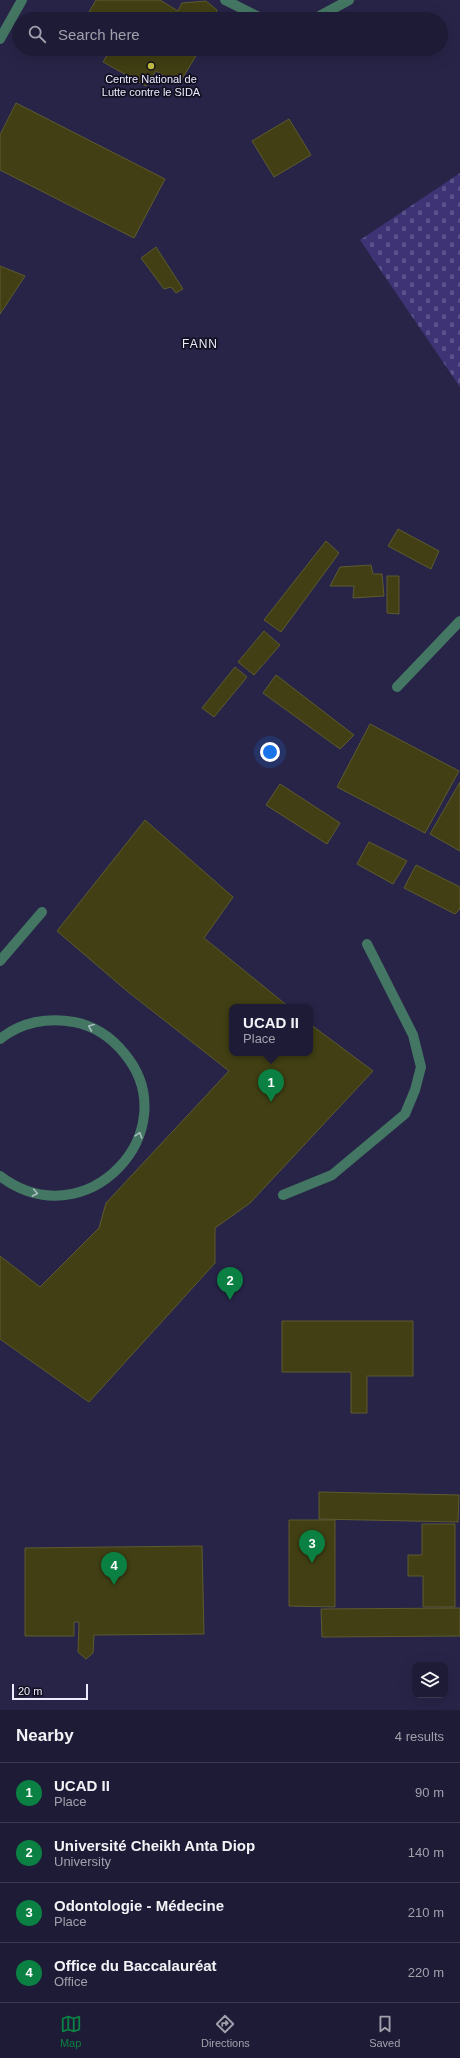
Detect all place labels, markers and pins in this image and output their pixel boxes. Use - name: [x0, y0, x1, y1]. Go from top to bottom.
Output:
- marker: Centre National de Lutte contre le SIDA: [146, 61, 156, 71]
- place label: Centre National de Lutte contre le SIDA: [102, 73, 201, 98]
- pin: 1: [258, 1069, 284, 1102]
- pin: 2: [217, 1267, 243, 1300]
- pin: 3: [299, 1530, 325, 1563]
- pin: 4: [101, 1552, 127, 1585]

